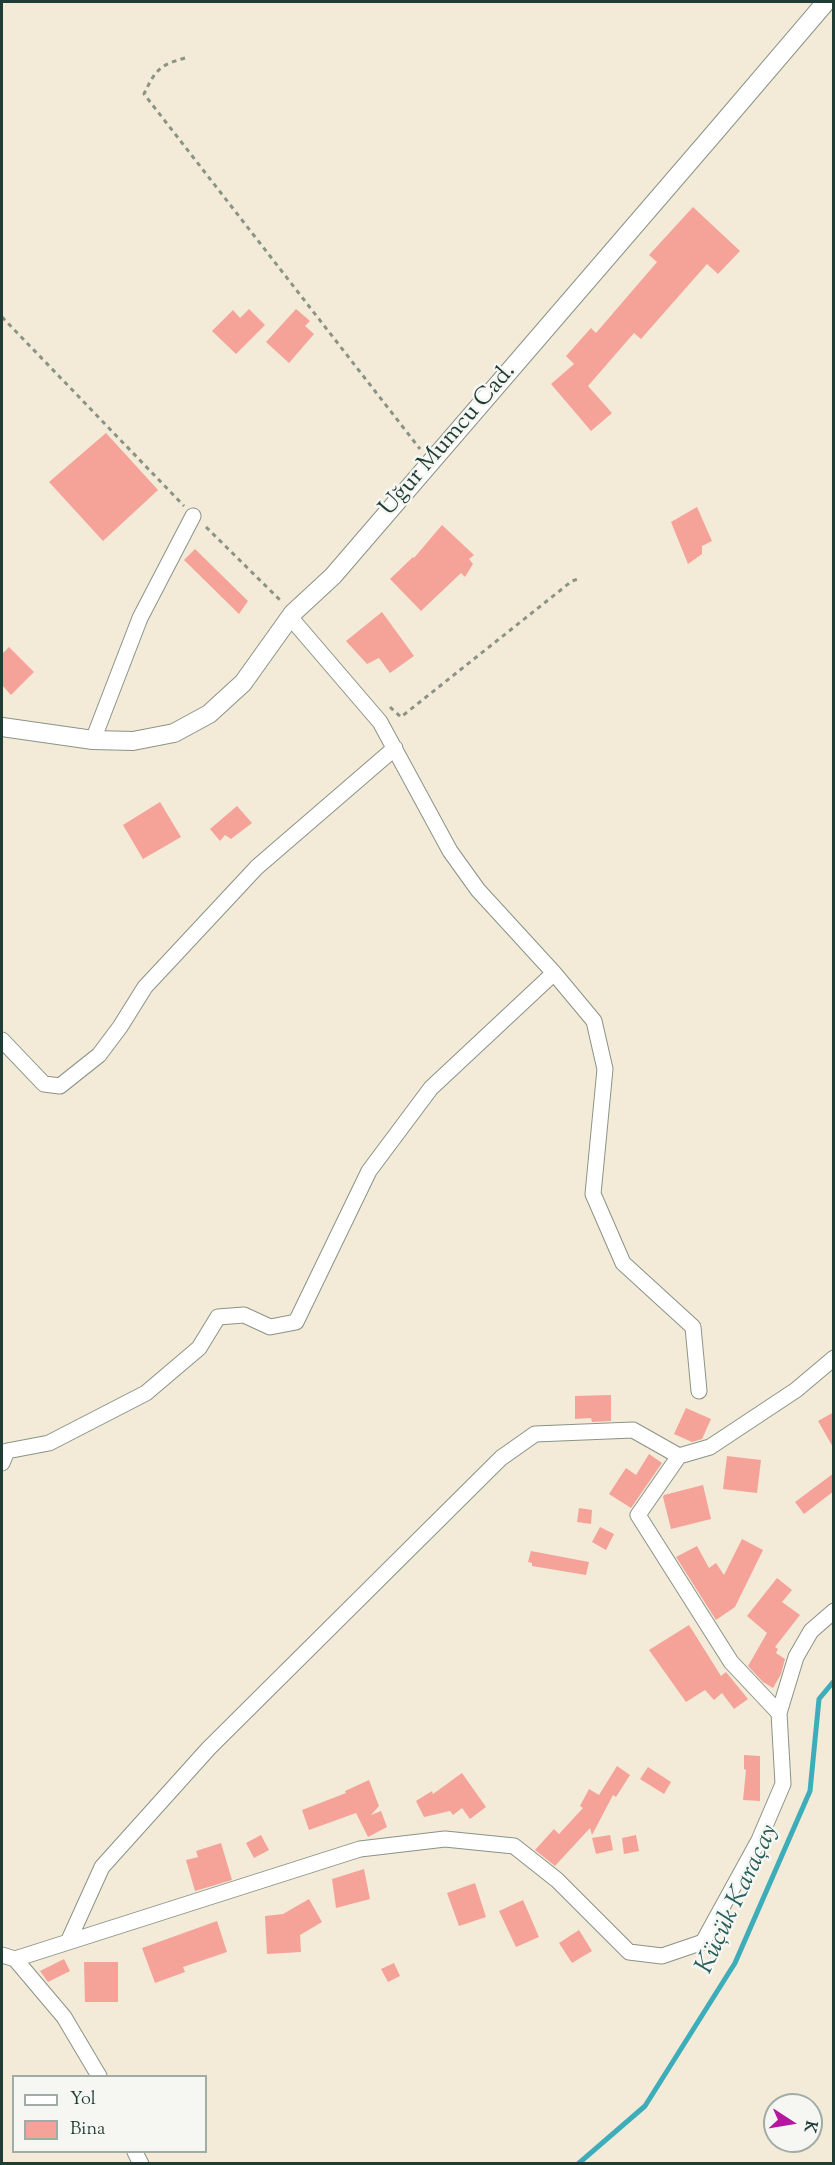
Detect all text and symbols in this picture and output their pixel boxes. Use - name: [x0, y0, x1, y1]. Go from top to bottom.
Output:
- street label: Uğur Mumcu Cad.: [375, 359, 523, 523]
- water label: Küçük Karaçay: [691, 1820, 787, 1980]
- legend: [12, 2075, 207, 2153]
- text: Yol: [70, 2087, 96, 2113]
- north arrow: [763, 2093, 823, 2153]
- text: Bina: [70, 2117, 105, 2143]
- text: K: [797, 2118, 822, 2134]

